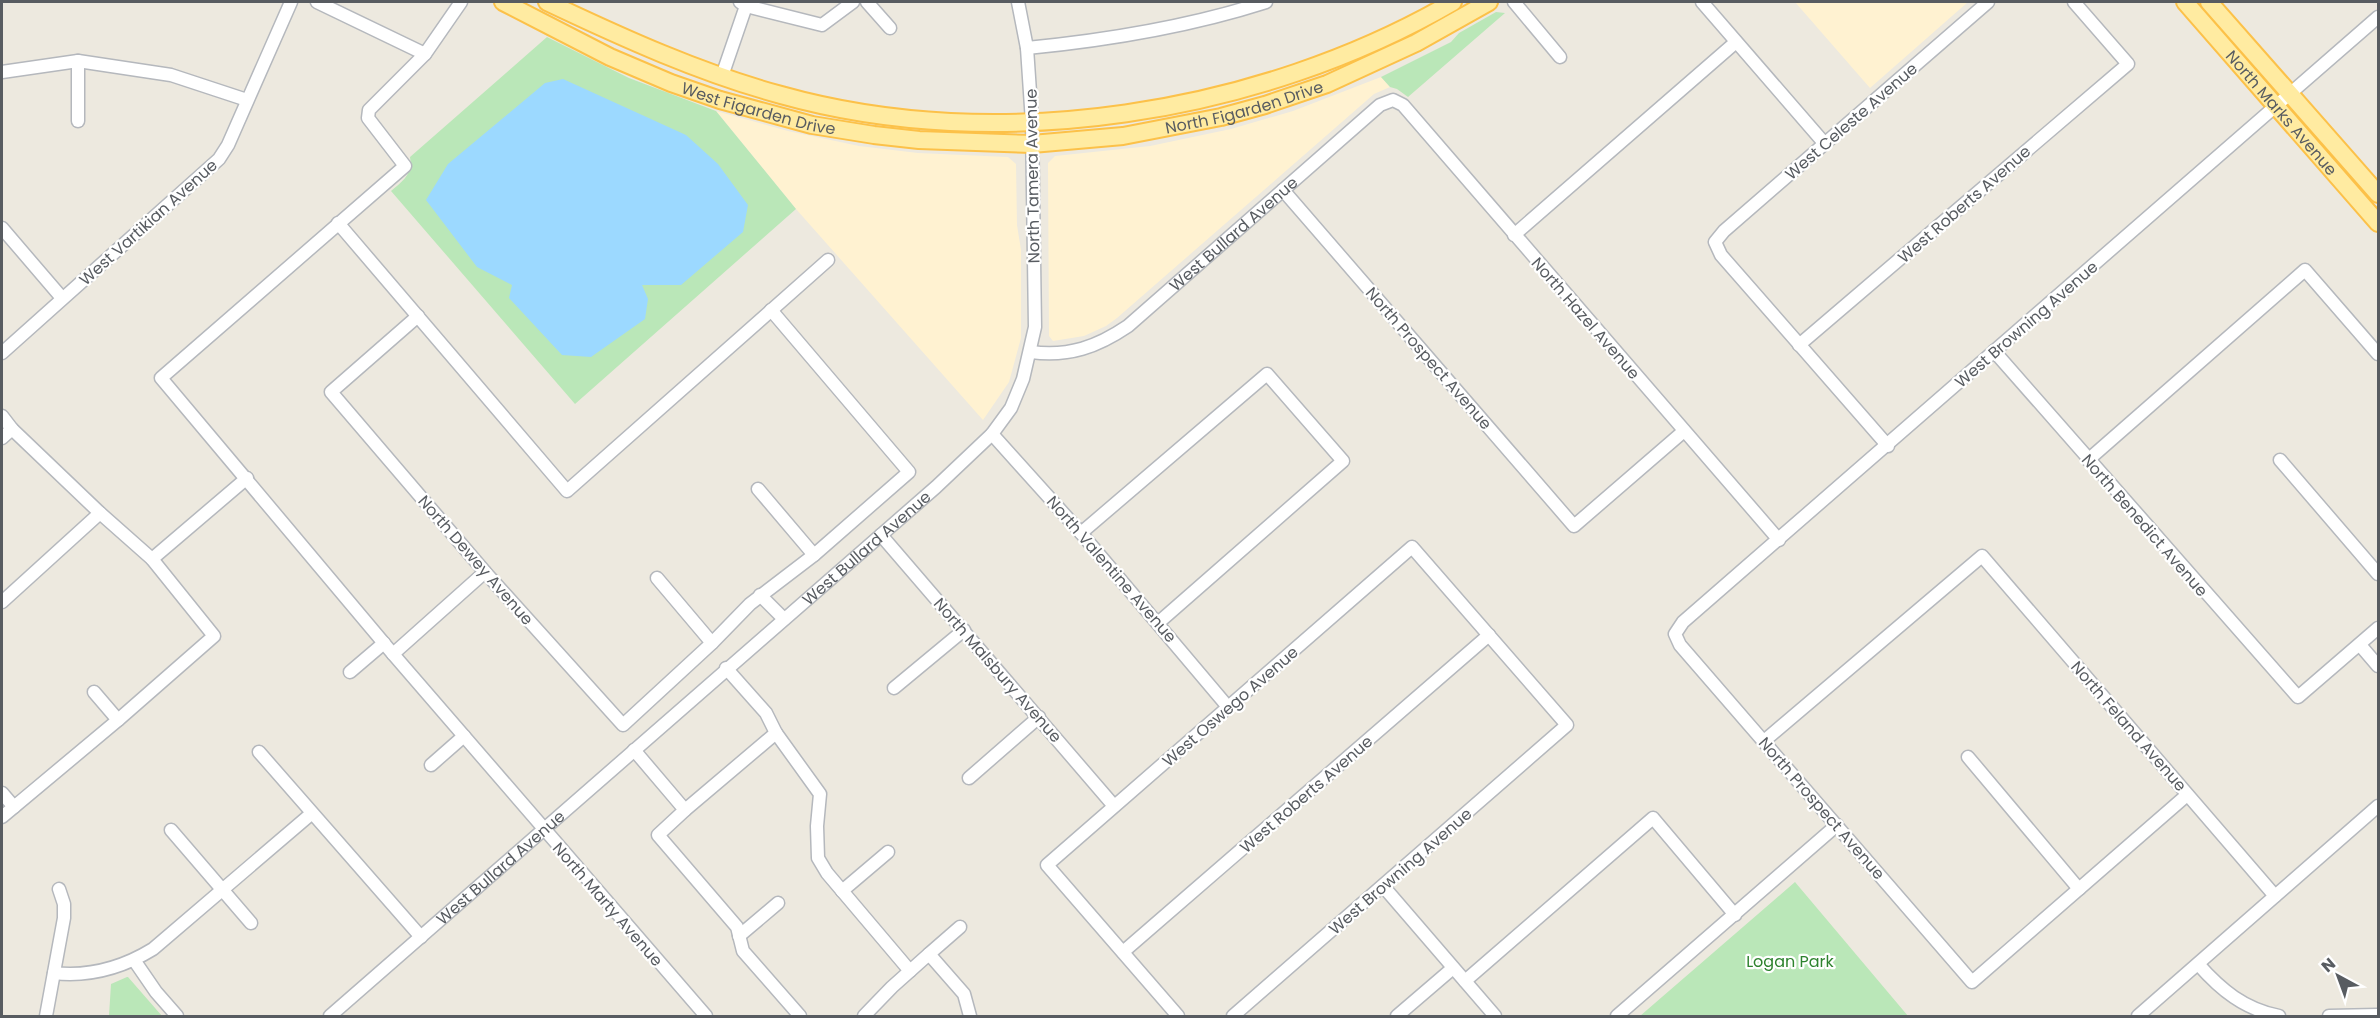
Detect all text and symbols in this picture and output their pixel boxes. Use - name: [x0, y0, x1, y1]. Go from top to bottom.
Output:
- street label: North Marks Avenue: [2220, 45, 2342, 181]
- street label: West Celeste Avenue: [1780, 57, 1923, 185]
- street label: North Figarden Drive: [1163, 75, 1326, 140]
- street label: West Figarden Drive: [678, 76, 837, 141]
- street label: North Tamera Avenue: [1019, 88, 1046, 264]
- street label: West Roberts Avenue: [1893, 140, 2036, 269]
- street label: West Vartikian Avenue: [74, 154, 223, 291]
- street label: West Bullard Avenue: [1164, 171, 1303, 297]
- street label: North Hazel Avenue: [1526, 252, 1645, 384]
- street label: West Browning Avenue: [1950, 256, 2103, 393]
- street label: North Prospect Avenue: [1360, 282, 1497, 435]
- street label: North Benedict Avenue: [2076, 449, 2213, 602]
- street label: West Bullard Avenue: [797, 486, 936, 611]
- street label: North Dewey Avenue: [413, 490, 539, 630]
- street label: North Valentine Avenue: [1041, 491, 1182, 648]
- street label: North Malsbury Avenue: [928, 593, 1067, 748]
- street label: West Oswego Avenue: [1157, 641, 1303, 772]
- street label: North Feland Avenue: [2066, 656, 2192, 797]
- street label: West Roberts Avenue: [1235, 730, 1378, 859]
- street label: North Prospect Avenue: [1753, 732, 1890, 885]
- street label: West Browning Avenue: [1324, 803, 1477, 940]
- street label: West Bullard Avenue: [431, 805, 570, 930]
- street label: North Marty Avenue: [547, 837, 668, 971]
- north arrow: [2308, 946, 2368, 1006]
- park label: Logan Park: [1746, 950, 1835, 973]
- text: N: [2316, 952, 2341, 978]

